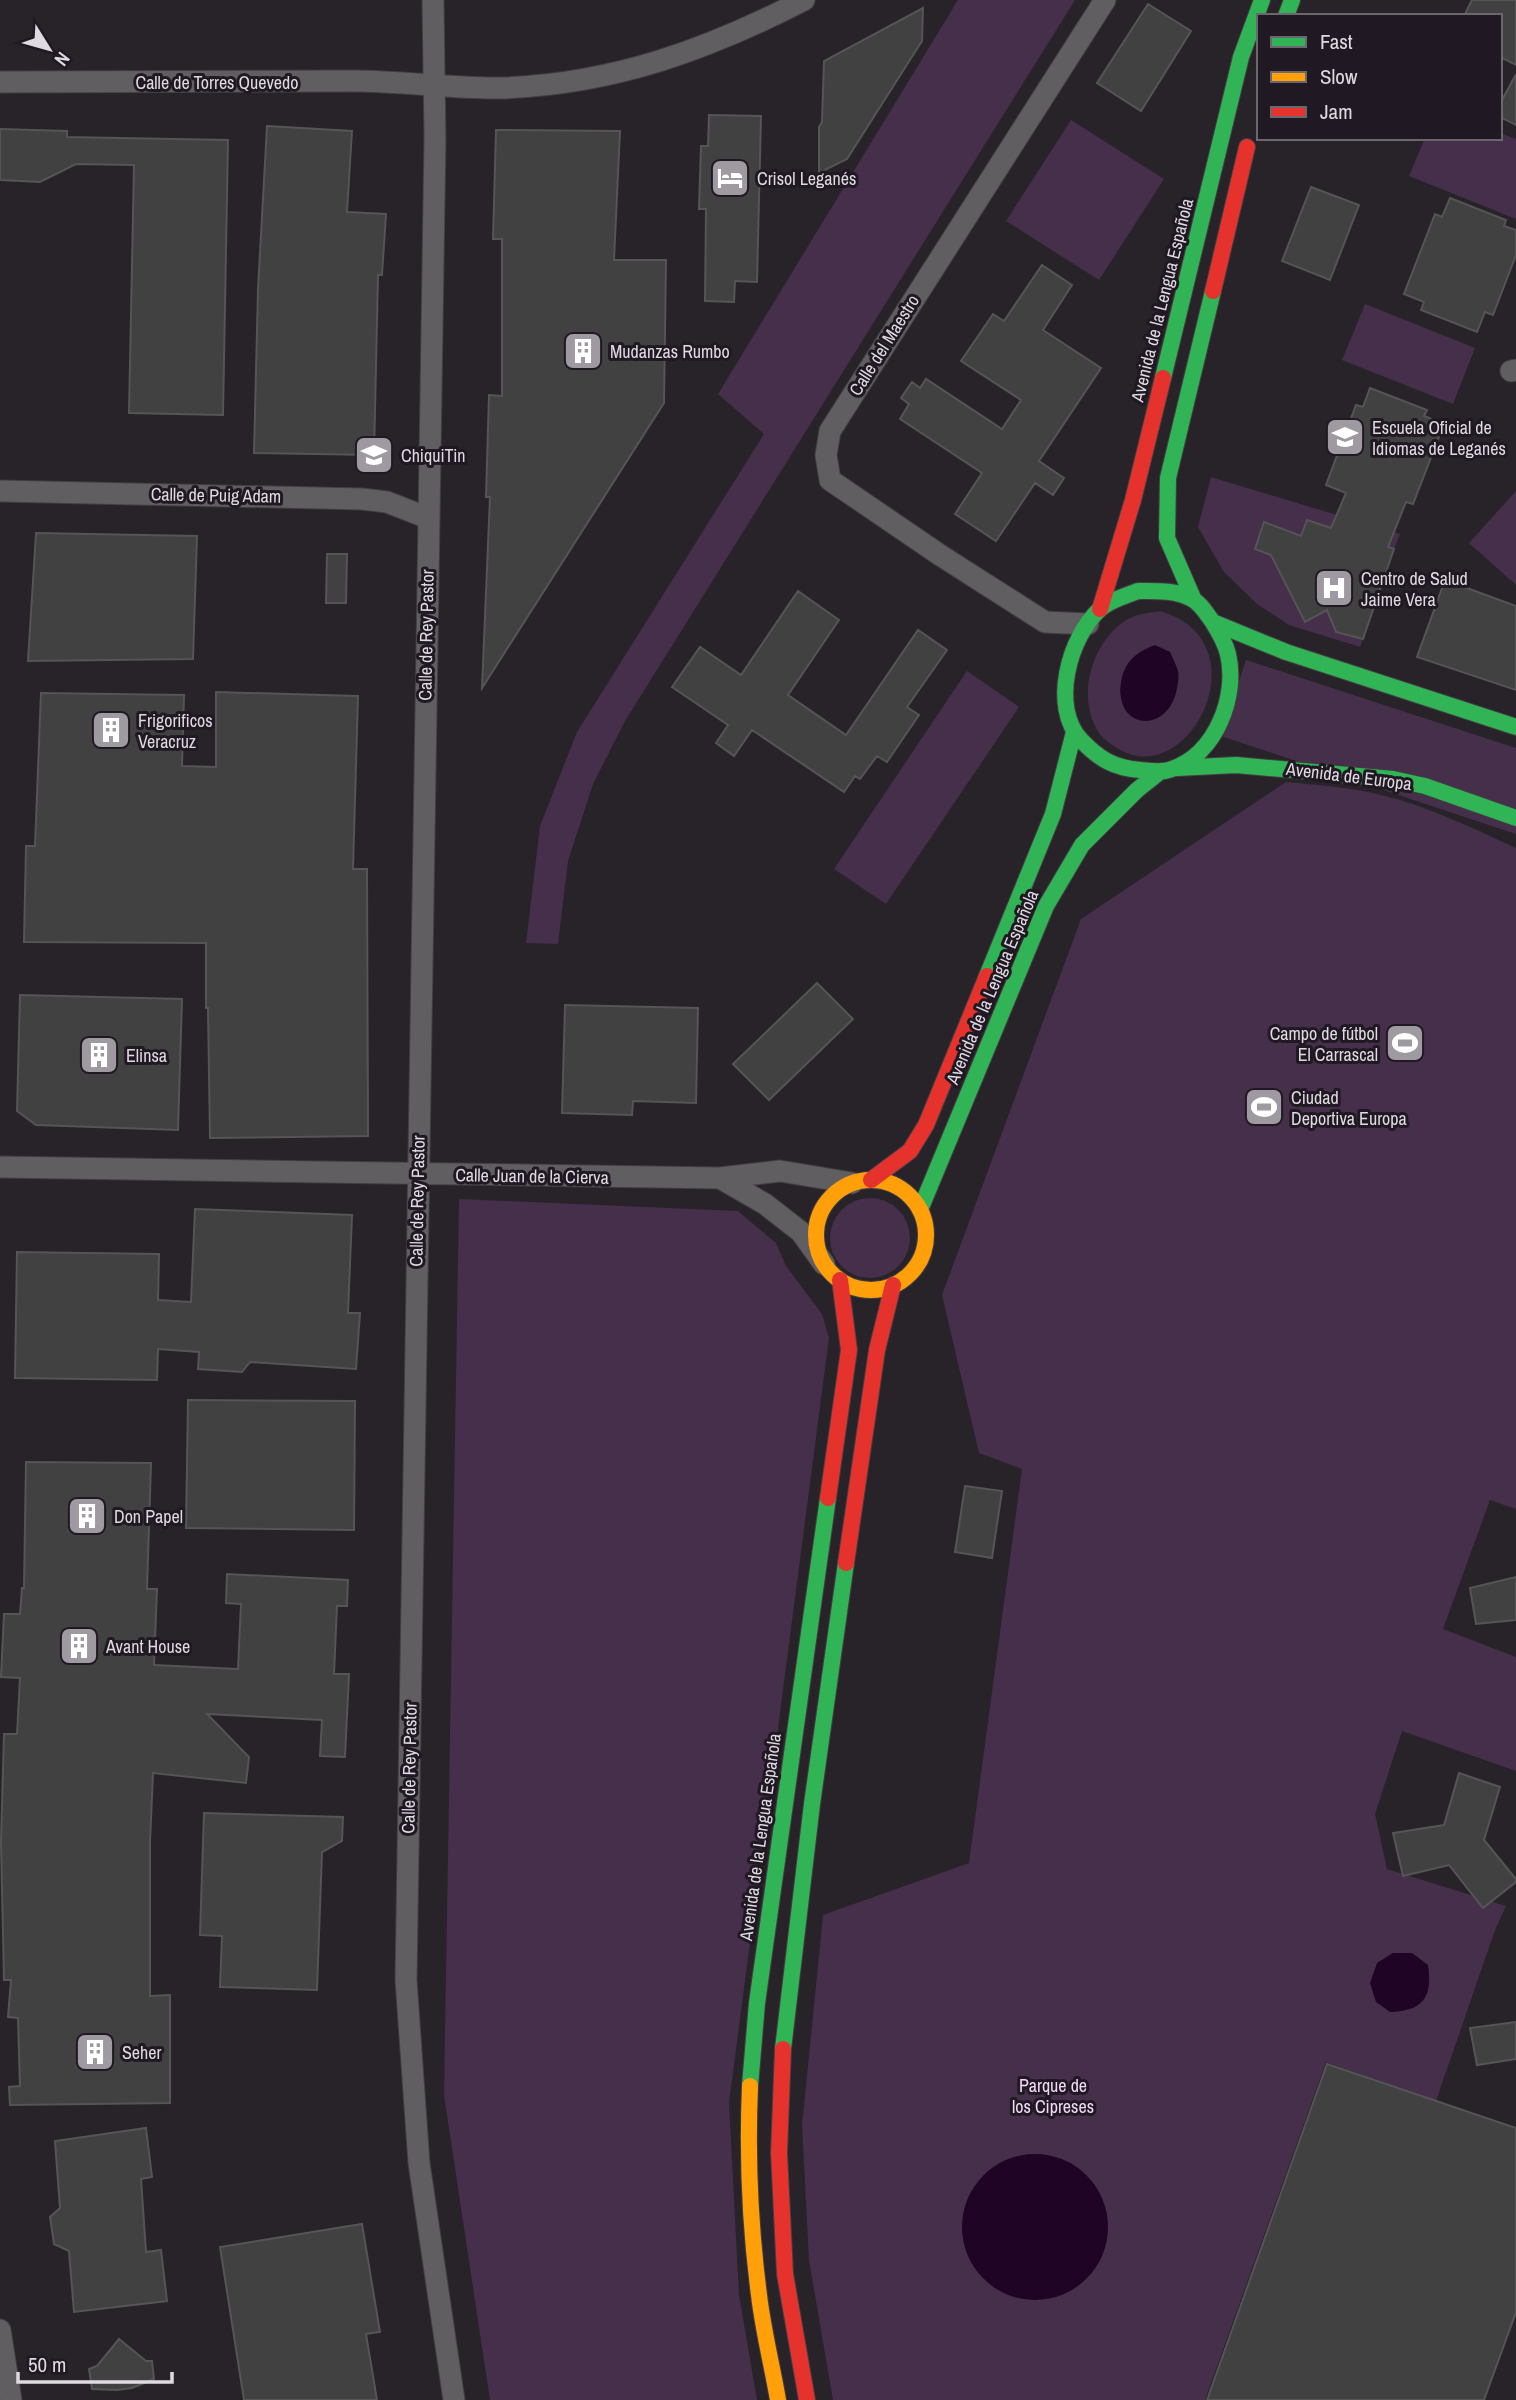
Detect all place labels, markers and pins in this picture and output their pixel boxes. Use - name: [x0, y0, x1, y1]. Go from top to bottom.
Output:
- hotel icon: Crisol Leganés: [709, 157, 751, 199]
- place label: Crisol Leganés: [757, 166, 856, 191]
- building icon: Mudanzas Rumbo: [562, 330, 604, 372]
- place label: Mudanzas Rumbo: [610, 339, 730, 364]
- place label: Escuela Oficial de Idiomas de Leganés: [1372, 415, 1506, 461]
- school or university icon: Escuela Oficial de Idiomas de Leganés: [1324, 416, 1366, 458]
- school or university icon: ChiquiTin: [353, 434, 395, 476]
- place label: ChiquiTin: [401, 443, 466, 468]
- place label: Centro de Salud Jaime Vera: [1361, 566, 1468, 612]
- hospital icon: Centro de Salud Jaime Vera: [1313, 567, 1355, 609]
- place label: Frigorificos Veracruz: [138, 708, 213, 754]
- building icon: Frigorificos Veracruz: [90, 709, 132, 751]
- place label: Campo de fútbol El Carrascal: [1270, 1021, 1378, 1067]
- sports icon: Campo de fútbol El Carrascal: [1384, 1022, 1426, 1064]
- building icon: Elinsa: [78, 1034, 120, 1076]
- place label: Elinsa: [126, 1043, 167, 1068]
- place label: Ciudad Deportiva Europa: [1291, 1085, 1407, 1131]
- sports icon: Ciudad Deportiva Europa: [1243, 1086, 1285, 1128]
- building icon: Don Papel: [66, 1495, 108, 1537]
- place label: Don Papel: [114, 1504, 183, 1529]
- building icon: Avant House: [58, 1625, 100, 1667]
- place label: Avant House: [105, 1634, 190, 1659]
- building icon: Seher: [74, 2031, 116, 2073]
- place label: Seher: [122, 2040, 161, 2065]

